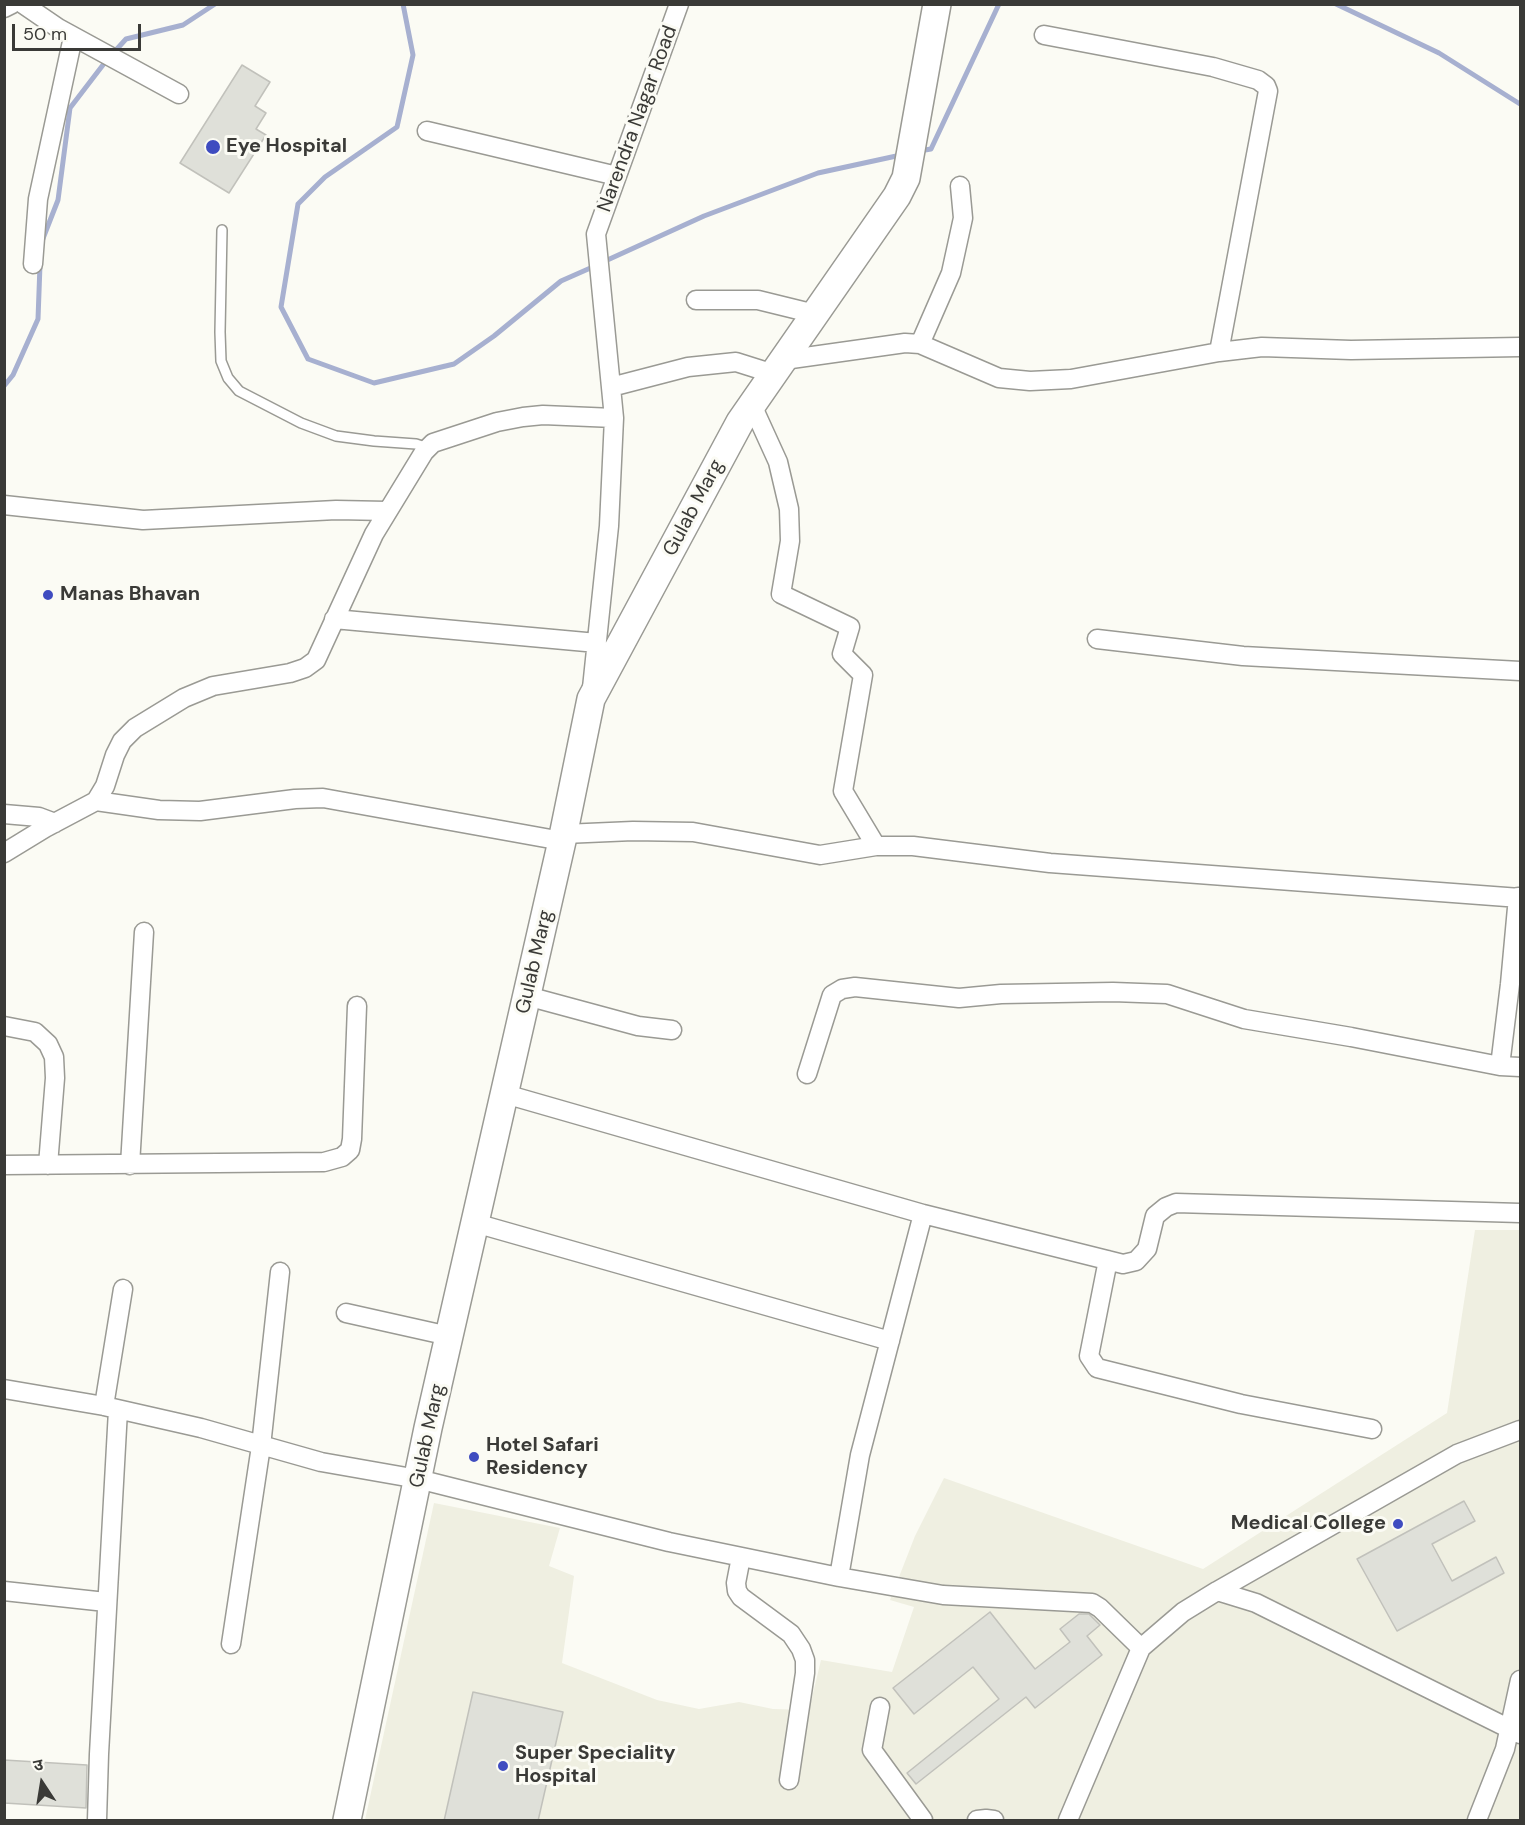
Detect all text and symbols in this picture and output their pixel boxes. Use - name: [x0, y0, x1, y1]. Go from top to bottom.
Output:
- scale bar: [15, 12, 144, 50]
- text: 50 m: [23, 22, 67, 46]
- street label: Narendra Nagar Road: [593, 22, 683, 216]
- place label: Eye Hospital: [226, 135, 347, 159]
- marker: Eye Hospital: [204, 138, 222, 156]
- street label: Gulab Marg: [659, 456, 729, 560]
- place label: Manas Bhavan: [60, 583, 200, 607]
- marker: Manas Bhavan: [41, 588, 55, 602]
- street label: Gulab Marg: [511, 908, 559, 1016]
- street label: Gulab Marg: [405, 1382, 451, 1490]
- place label: Hotel Safari Residency: [486, 1434, 599, 1481]
- marker: Hotel Safari Residency: [467, 1450, 481, 1464]
- place label: Medical College: [1231, 1512, 1386, 1536]
- marker: Medical College: [1391, 1517, 1405, 1531]
- place label: Super Speciality Hospital: [515, 1742, 676, 1789]
- north arrow: [12, 1753, 72, 1813]
- text: उ: [31, 1754, 45, 1776]
- marker: Super Speciality Hospital: [496, 1759, 510, 1773]

